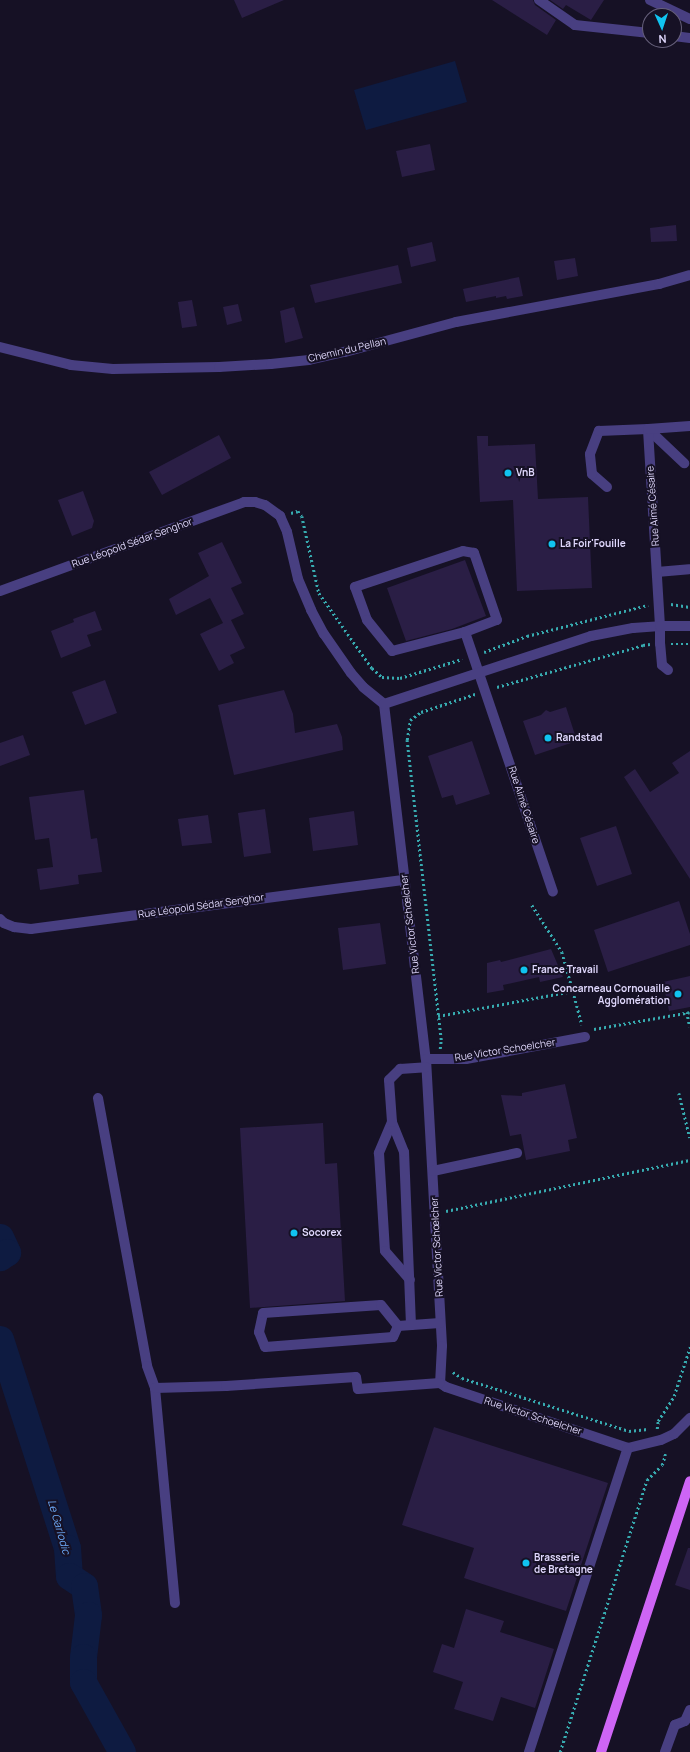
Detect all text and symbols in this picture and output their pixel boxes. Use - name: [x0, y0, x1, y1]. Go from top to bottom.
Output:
- north arrow: [642, 8, 682, 48]
- text: N: [658, 32, 667, 47]
- street label: Chemin du Pellan: [307, 335, 387, 365]
- street label: Rue Aimé Césaire: [644, 465, 662, 547]
- place label: VnB: [516, 467, 535, 479]
- marker: VnB: [503, 468, 513, 478]
- street label: Rue Léopold Sédar Senghor: [70, 516, 194, 570]
- place label: La Foir'Fouille: [560, 538, 626, 550]
- marker: La Foir'Fouille: [547, 539, 557, 549]
- place label: Randstad: [556, 732, 602, 744]
- marker: Randstad: [543, 733, 553, 743]
- street label: Rue Aimé Césaire: [506, 765, 542, 845]
- street label: Rue Victor Schœlcher: [398, 874, 422, 974]
- street label: Rue Léopold Sédar Senghor: [137, 891, 265, 921]
- place label: France Travail: [532, 964, 598, 976]
- marker: France Travail: [519, 965, 529, 975]
- place label: Concarneau Cornouaille Agglomération: [552, 982, 670, 1006]
- marker: Concarneau Cornouaille Agglomération: [673, 989, 683, 999]
- street label: Rue Victor Schoelcher: [454, 1036, 556, 1064]
- street label: Rue Victor Schœlcher: [428, 1197, 446, 1297]
- place label: Socorex: [302, 1227, 342, 1239]
- marker: Socorex: [289, 1228, 299, 1238]
- street label: Rue Victor Schoelcher: [483, 1395, 583, 1437]
- water label: Le Garlodic: [45, 1498, 73, 1556]
- place label: Brasserie de Bretagne: [534, 1551, 593, 1574]
- marker: Brasserie de Bretagne: [521, 1558, 531, 1568]

